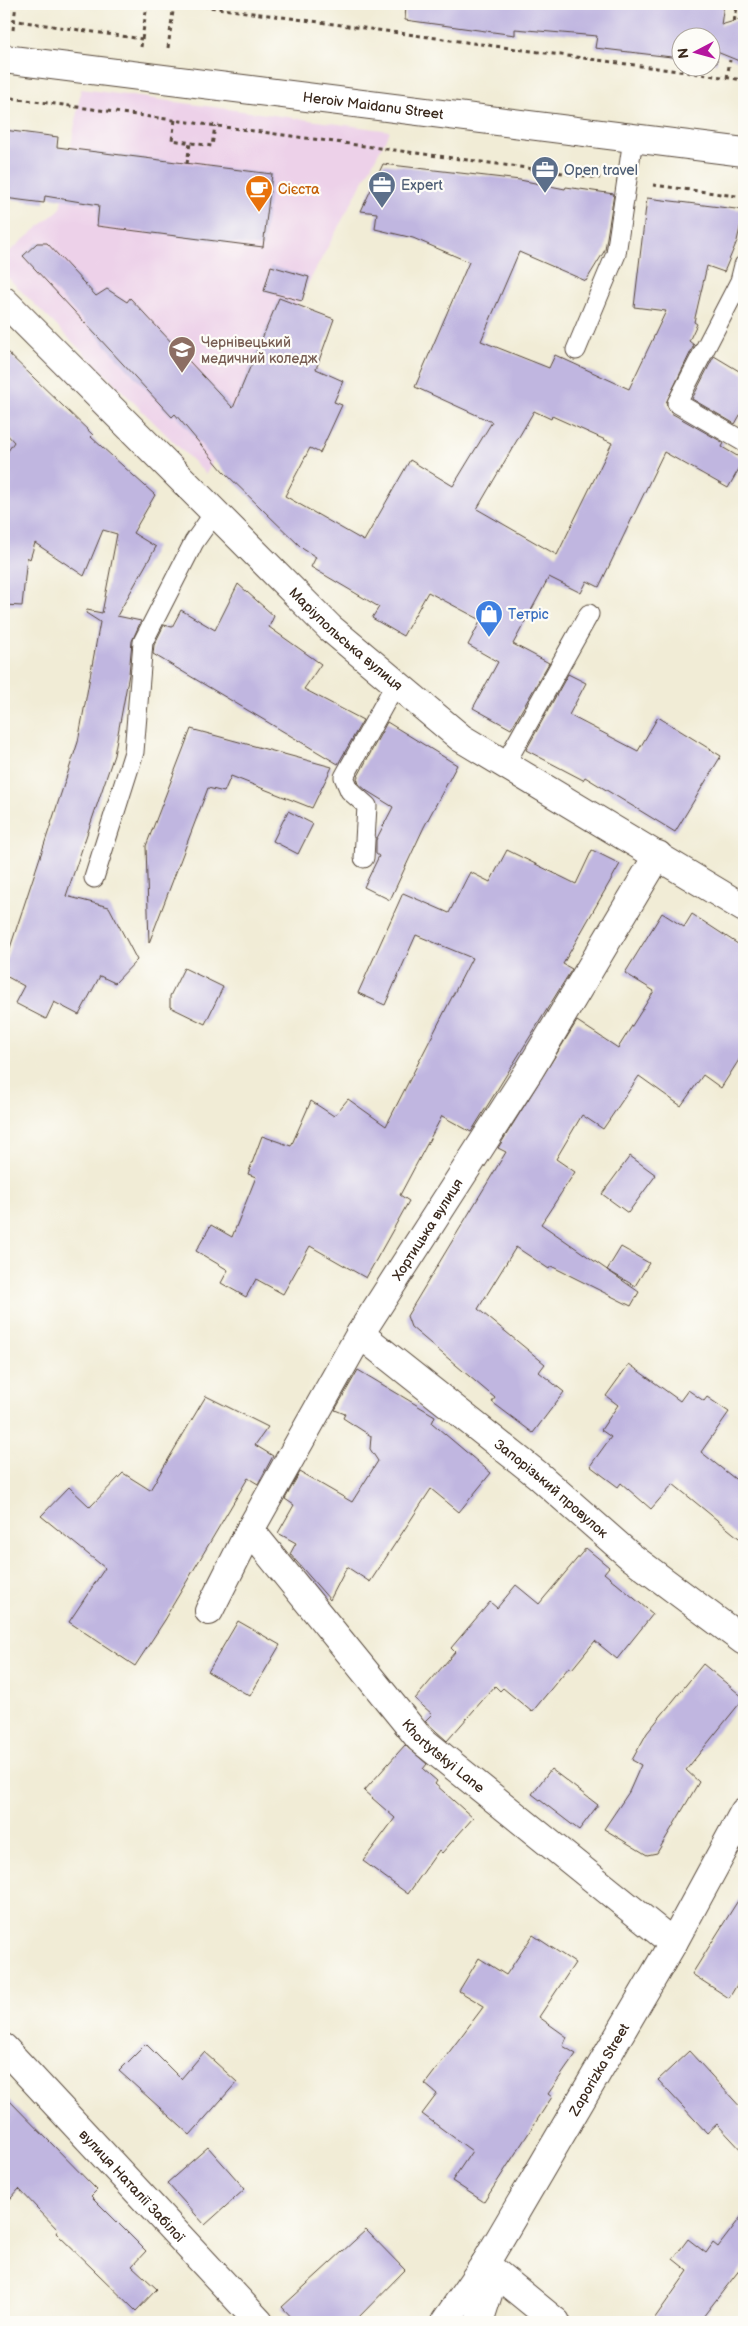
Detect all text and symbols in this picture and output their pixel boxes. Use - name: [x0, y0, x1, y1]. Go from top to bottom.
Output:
- north arrow: [670, 28, 720, 78]
- text: N: [675, 47, 693, 59]
- street label: Heroiv Maidanu Street: [302, 89, 445, 123]
- office icon: Open travel: [530, 155, 560, 194]
- place label: Open travel: [564, 162, 638, 179]
- office icon: Expert: [367, 170, 397, 209]
- cafe icon: Сієста: [244, 174, 274, 213]
- place label: Expert: [401, 177, 443, 194]
- place label: Сієста: [278, 181, 320, 198]
- place label: Чернівецький медичний коледж: [201, 334, 318, 367]
- school or university icon: Чернівецький медичний коледж: [167, 335, 197, 374]
- street label: Маріупольська вулиця: [285, 584, 406, 695]
- shop icon: Тетріс: [474, 599, 504, 638]
- place label: Тетріс: [508, 606, 549, 623]
- street label: Хортицька вулиця: [389, 1175, 467, 1284]
- street label: Запорізький провулок: [491, 1436, 612, 1542]
- street label: Khortytskyi Lane: [398, 1716, 488, 1797]
- street label: Zaporizka Street: [565, 2020, 633, 2120]
- street label: вулиця Наталії Забілої: [75, 2126, 189, 2246]

